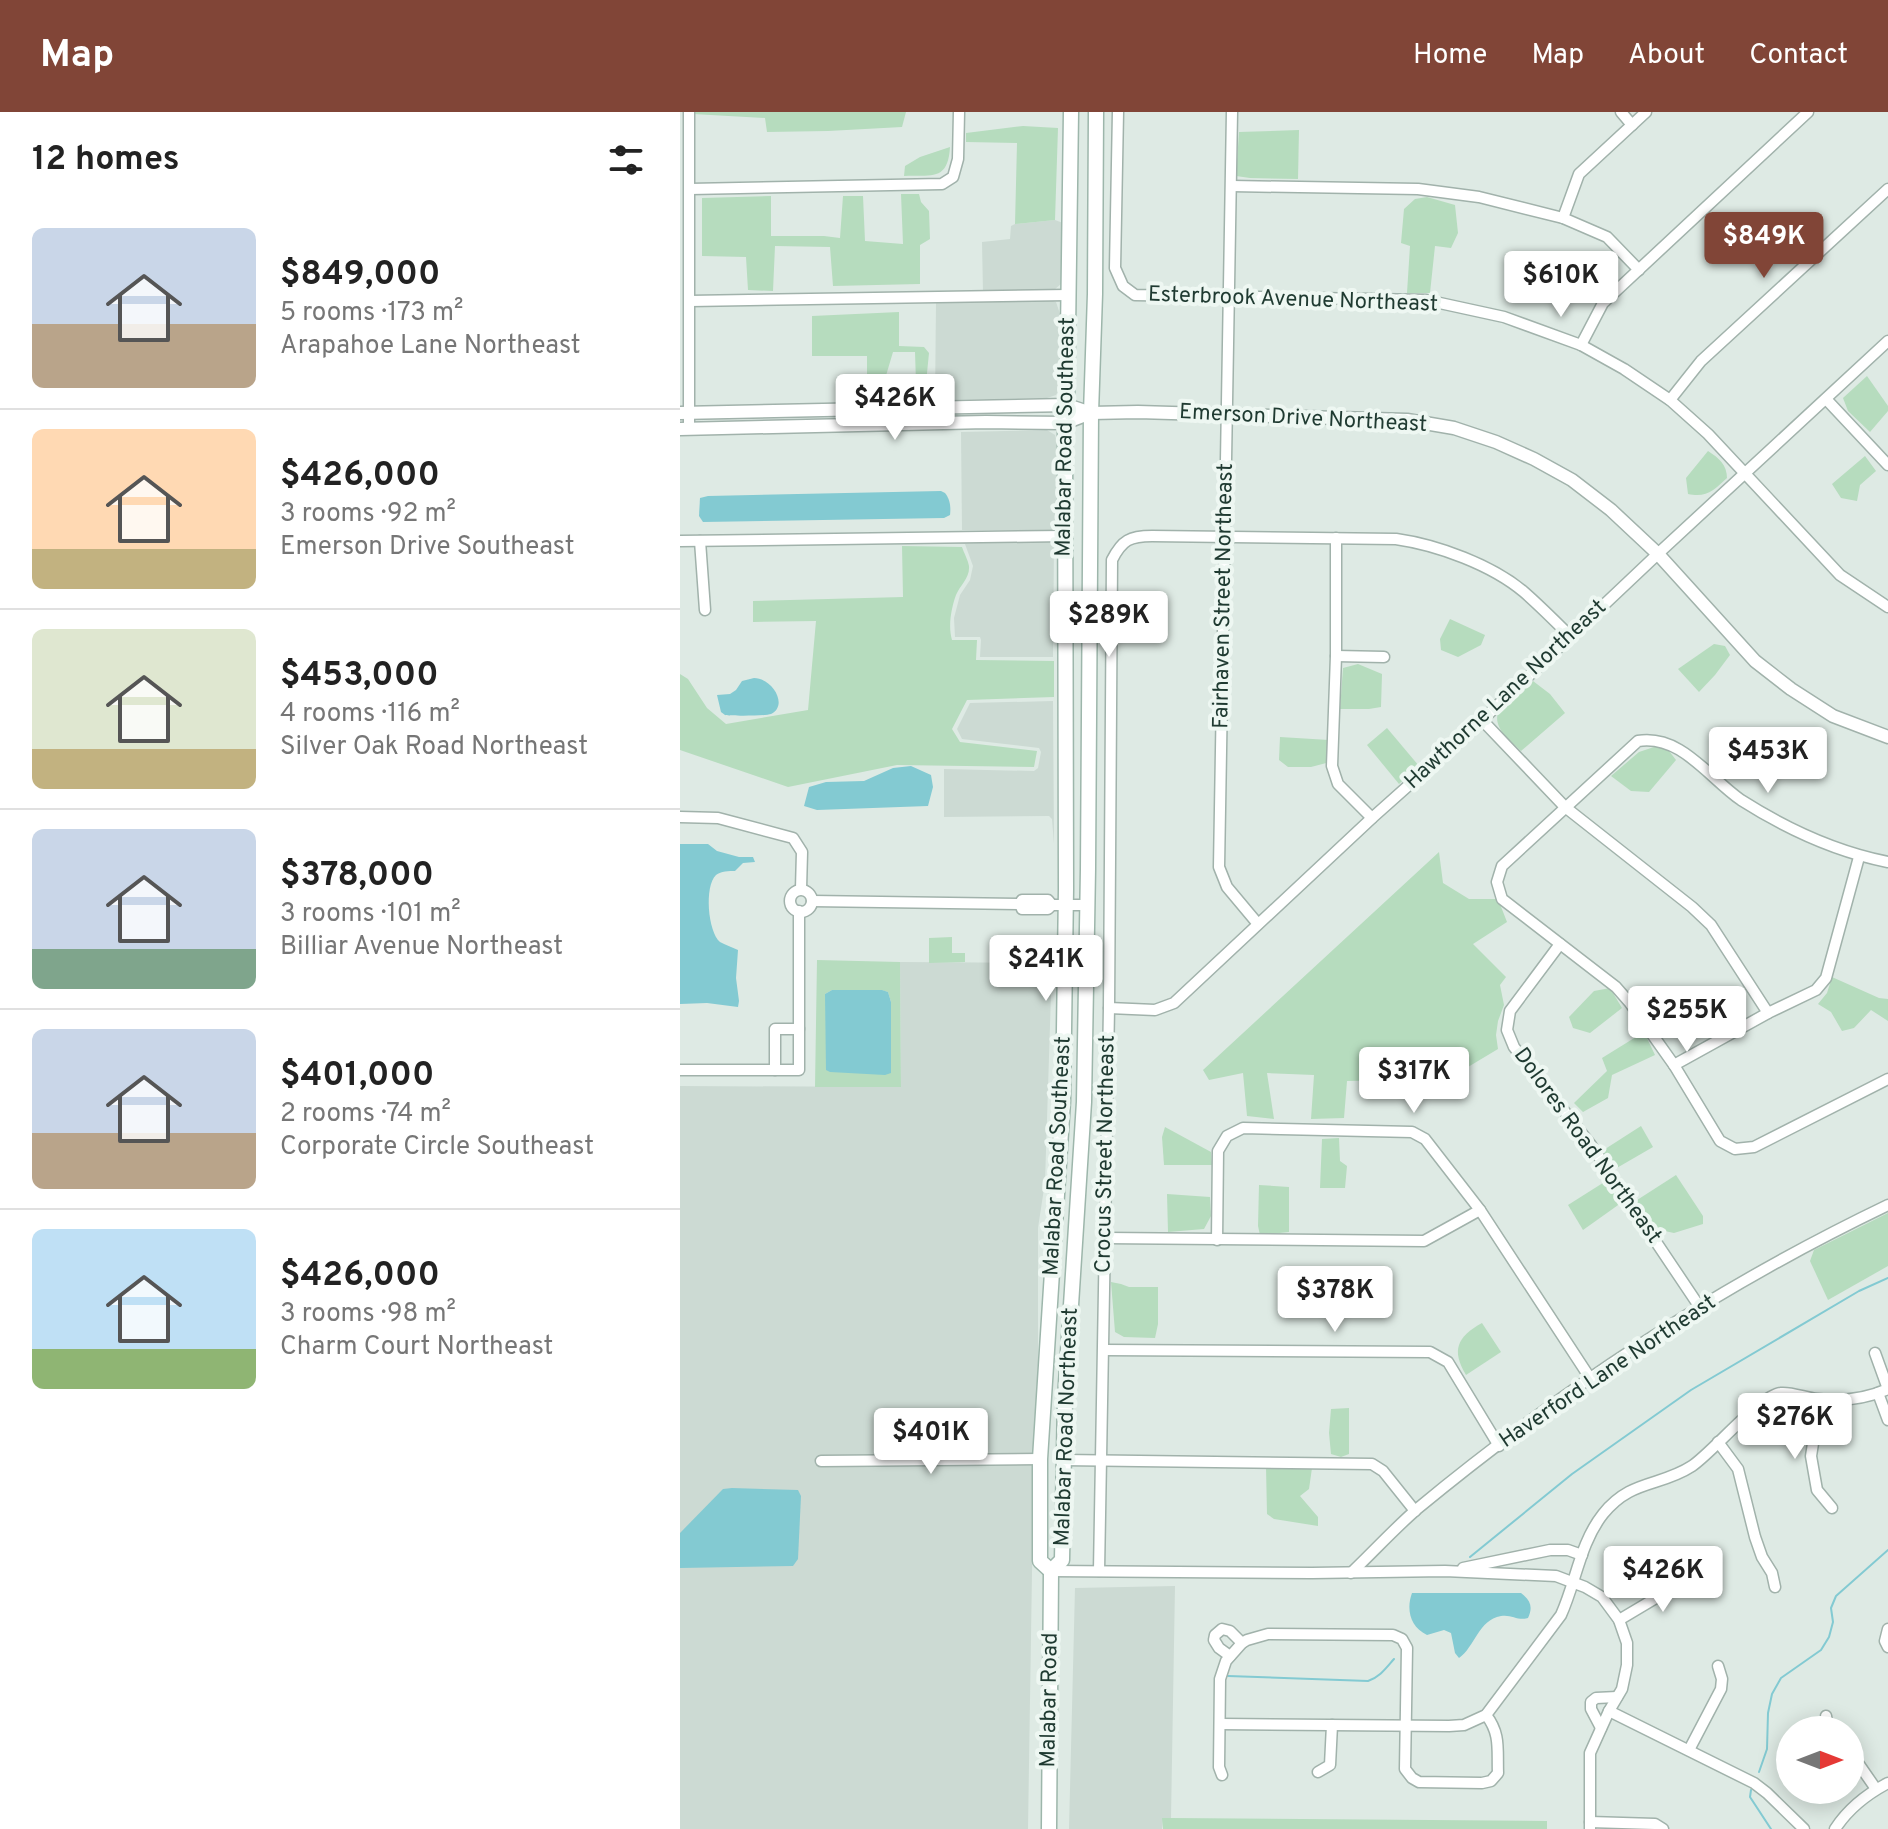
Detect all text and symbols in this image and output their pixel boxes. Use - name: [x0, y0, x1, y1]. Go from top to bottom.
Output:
- text: Map: [40, 32, 114, 81]
- text: Home: [1413, 38, 1487, 74]
- text: Map: [1531, 38, 1584, 74]
- text: About: [1628, 38, 1705, 74]
- text: Contact: [1749, 38, 1848, 74]
- icon: filters: [604, 138, 648, 182]
- text: 12 homes: [32, 139, 179, 182]
- pin: $849K: [1708, 212, 1820, 280]
- text: $849K: [1722, 221, 1806, 254]
- pin: $610K: [1505, 251, 1617, 319]
- text: $849,000: [280, 254, 440, 297]
- icon: home: [96, 260, 192, 356]
- text: $610K: [1522, 260, 1600, 293]
- street label: Esterbrook Avenue Northeast: [1147, 281, 1439, 319]
- text: 5 rooms · 173 m²: [280, 297, 463, 330]
- street label: Malabar Road Southeast: [1050, 317, 1082, 557]
- text: Arapahoe Lane Northeast: [280, 330, 581, 363]
- pin: $426K: [839, 374, 951, 442]
- text: $426K: [854, 383, 936, 416]
- street label: Emerson Drive Northeast: [1178, 399, 1428, 439]
- text: $426,000: [280, 455, 440, 498]
- icon: home: [96, 461, 192, 557]
- street label: Fairhaven Street Northeast: [1208, 463, 1240, 729]
- text: 3 rooms · 92 m²: [280, 498, 456, 531]
- text: Emerson Drive Southeast: [280, 531, 575, 564]
- pin: $289K: [1053, 591, 1165, 659]
- street label: Hawthorne Lane Northeast: [1400, 594, 1612, 796]
- text: $289K: [1068, 600, 1150, 633]
- text: $453,000: [280, 655, 439, 698]
- icon: home: [96, 661, 192, 757]
- text: 4 rooms · 116 m²: [280, 698, 460, 731]
- pin: $453K: [1712, 727, 1824, 795]
- text: Silver Oak Road Northeast: [280, 731, 588, 764]
- text: $453K: [1727, 736, 1809, 769]
- text: $378,000: [280, 855, 434, 898]
- icon: home: [96, 861, 192, 957]
- text: 3 rooms · 101 m²: [280, 898, 461, 931]
- text: Billiar Avenue Northeast: [280, 931, 563, 964]
- pin: $241K: [990, 935, 1102, 1003]
- text: $241K: [1007, 944, 1085, 977]
- pin: $255K: [1631, 986, 1743, 1054]
- text: $255K: [1646, 995, 1728, 1028]
- street label: Malabar Road Southeast: [1038, 1035, 1078, 1277]
- street label: Crocus Street Northeast: [1090, 1035, 1122, 1273]
- street label: Dolores Road Northeast: [1507, 1043, 1667, 1249]
- pin: $317K: [1358, 1047, 1470, 1115]
- text: $401,000: [280, 1055, 434, 1098]
- text: $317K: [1377, 1056, 1451, 1089]
- icon: home: [96, 1061, 192, 1157]
- text: 2 rooms · 74 m²: [280, 1098, 451, 1131]
- text: Corporate Circle Southeast: [280, 1131, 594, 1164]
- text: $426,000: [280, 1255, 440, 1298]
- icon: home: [96, 1261, 192, 1357]
- pin: $378K: [1279, 1266, 1391, 1334]
- text: $378K: [1296, 1275, 1374, 1308]
- street label: Haverford Lane Northeast: [1495, 1289, 1721, 1455]
- text: 3 rooms · 98 m²: [280, 1298, 456, 1331]
- street label: Malabar Road Northeast: [1049, 1307, 1085, 1547]
- text: Charm Court Northeast: [280, 1331, 553, 1364]
- pin: $276K: [1739, 1393, 1851, 1461]
- text: $276K: [1756, 1402, 1834, 1435]
- pin: $401K: [875, 1408, 987, 1476]
- text: $401K: [892, 1417, 970, 1450]
- pin: $426K: [1607, 1546, 1719, 1614]
- text: $426K: [1622, 1555, 1704, 1588]
- street label: Malabar Road: [1035, 1632, 1065, 1768]
- north arrow: [1776, 1716, 1864, 1804]
- map controls: [1776, 1716, 1864, 1804]

